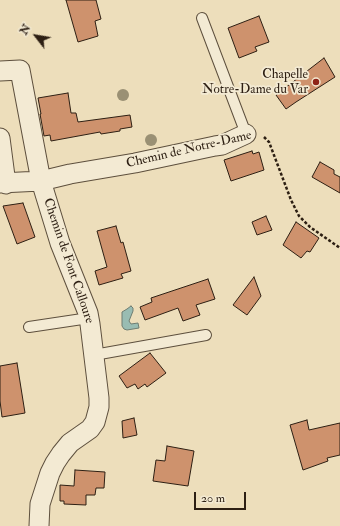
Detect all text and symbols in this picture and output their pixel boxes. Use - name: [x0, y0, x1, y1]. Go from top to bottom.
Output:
- north arrow: [16, 16, 56, 56]
- text: N: [17, 22, 33, 37]
- place label: Chapelle Notre-Dame du Var: [202, 67, 308, 98]
- marker: Chapelle Notre-Dame du Var: [311, 77, 321, 87]
- street label: Chemin de Notre-Dame: [125, 128, 253, 172]
- street label: Chemin de Font Calloure: [39, 196, 97, 326]
- scale bar: [196, 484, 248, 510]
- text: 20 m: [201, 491, 225, 506]

